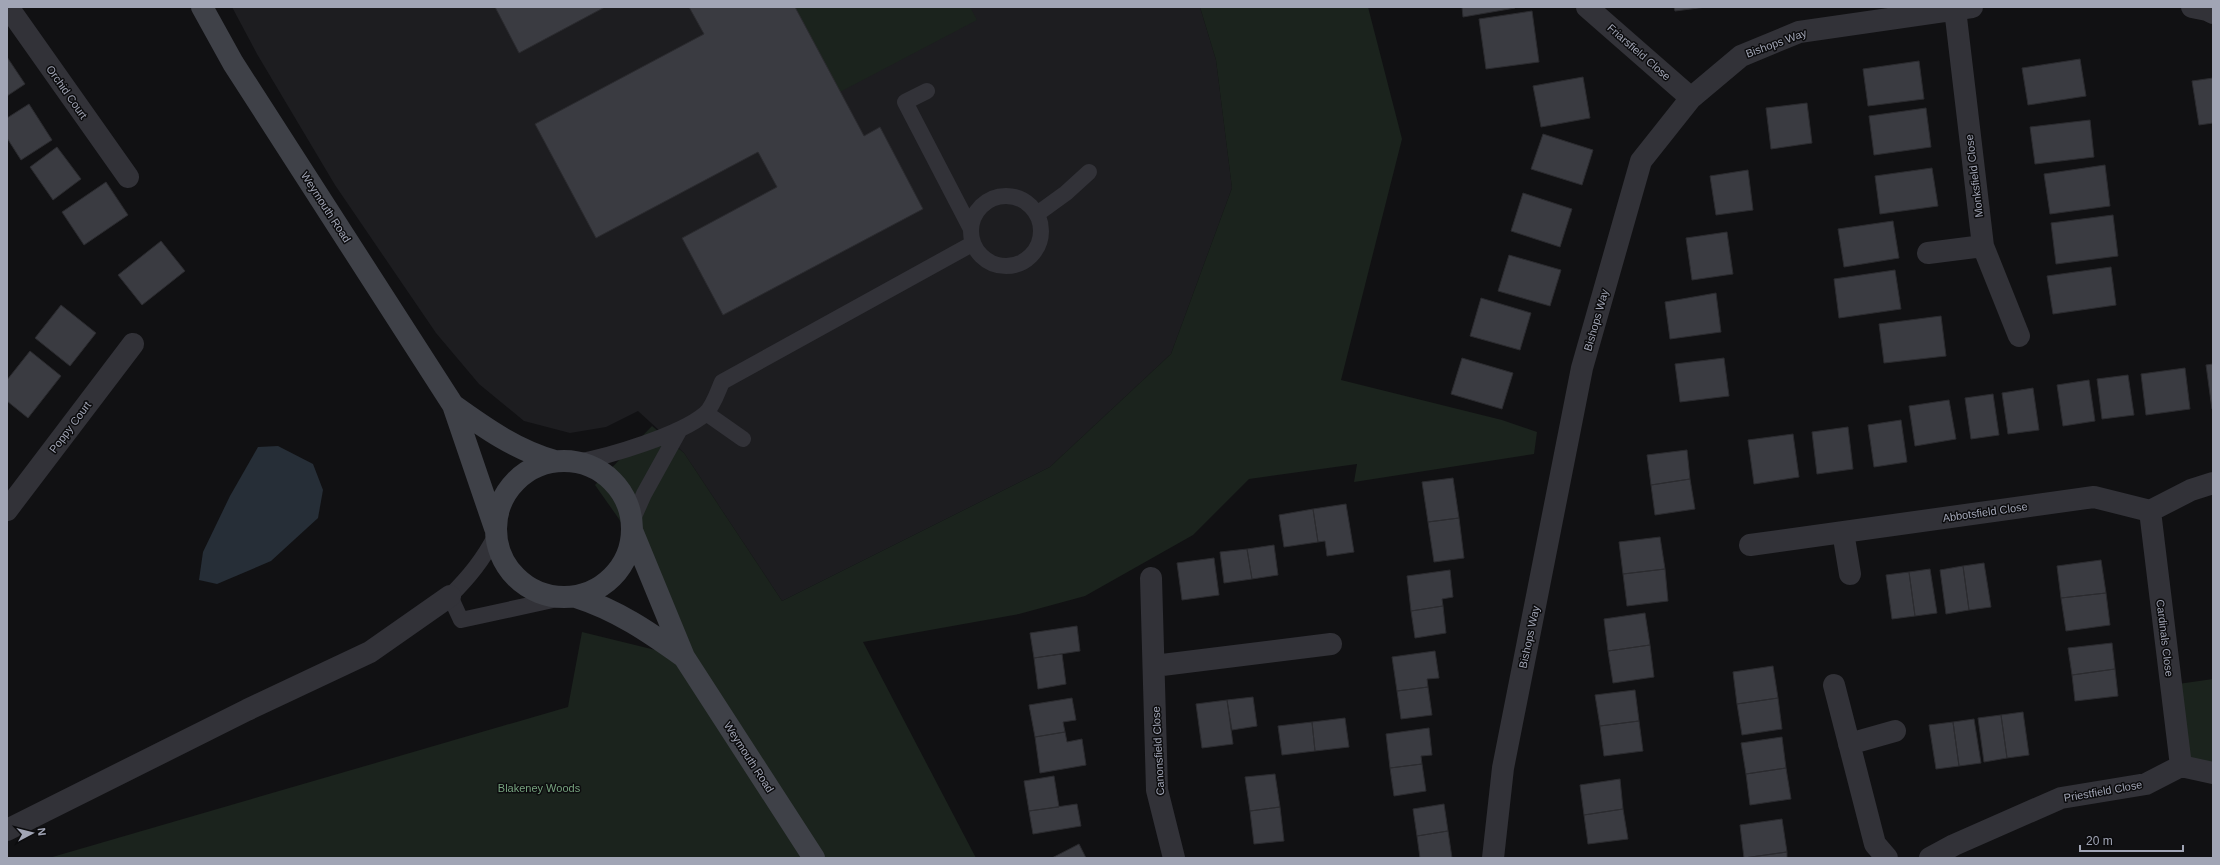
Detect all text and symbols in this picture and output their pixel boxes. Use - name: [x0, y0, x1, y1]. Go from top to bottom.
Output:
- street label: Friarsfield Close: [1605, 21, 1673, 83]
- street label: Bishops Way: [1744, 26, 1808, 60]
- street label: Orchid Court: [44, 63, 90, 121]
- street label: Monksfield Close: [1963, 134, 1985, 218]
- street label: Weymouth Road: [299, 169, 353, 245]
- street label: Bishops Way: [1581, 287, 1611, 352]
- street label: Poppy Court: [47, 399, 93, 455]
- street label: Abbotsfield Close: [1942, 500, 2028, 524]
- street label: Cardinals Close: [2154, 599, 2176, 677]
- street label: Bishops Way: [1516, 604, 1542, 669]
- street label: Canonsfield Close: [1150, 706, 1166, 796]
- street label: Weymouth Road: [722, 719, 776, 795]
- street label: Priestfield Close: [2063, 778, 2143, 804]
- park label: Blakeney Woods: [498, 782, 581, 794]
- north arrow: [12, 813, 52, 853]
- text: N: [35, 827, 48, 837]
- scale bar: [2080, 827, 2183, 853]
- text: 20 m: [2086, 834, 2113, 848]

